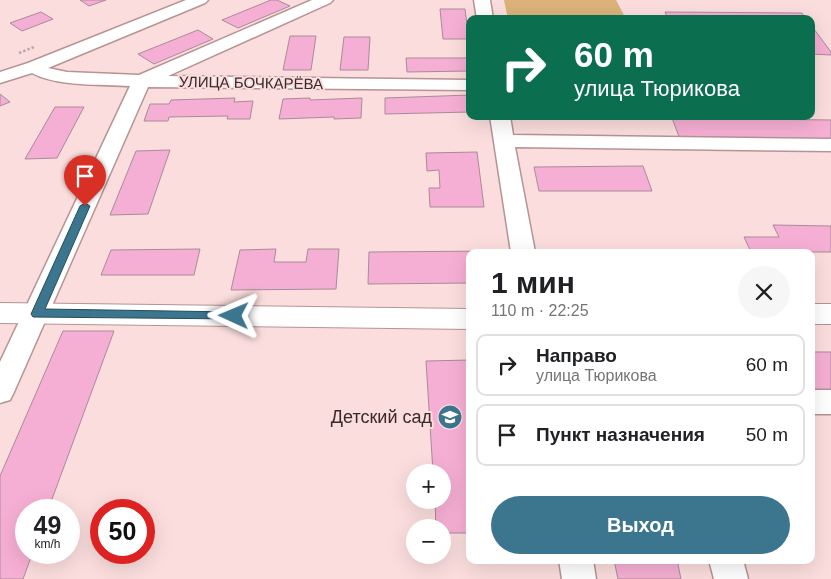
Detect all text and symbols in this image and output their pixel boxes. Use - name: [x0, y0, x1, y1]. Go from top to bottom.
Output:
- icon: right: [491, 35, 556, 100]
- text: 60 m: [574, 35, 654, 74]
- street label: УЛИЦА БОЧКАРЁВА: [179, 73, 323, 92]
- text: улица Тюрикова: [574, 76, 740, 101]
- pin: [64, 155, 106, 206]
- icon: arrive: [71, 162, 99, 190]
- text: 1 мин: [491, 266, 575, 299]
- button: close: [738, 266, 790, 318]
- position arrow: [207, 289, 259, 341]
- text: 110 m · 22:25: [491, 302, 589, 319]
- text: Направо: [536, 345, 617, 366]
- icon: right: [493, 351, 521, 379]
- text: 60 m: [746, 354, 788, 375]
- text: улица Тюрикова: [536, 367, 657, 384]
- school or university icon: Детский сад: [437, 404, 463, 430]
- place label: Детский сад: [331, 407, 432, 427]
- icon: arrive: [493, 421, 521, 449]
- text: Пункт назначения: [536, 424, 705, 445]
- text: 50 m: [746, 424, 788, 445]
- map controls: [406, 464, 451, 564]
- button: +: [406, 464, 451, 509]
- button: Выход: [491, 496, 790, 554]
- speed limit sign: 50: [90, 499, 155, 564]
- text: 49: [34, 511, 61, 539]
- button: −: [406, 519, 451, 564]
- text: km/h: [34, 537, 61, 551]

